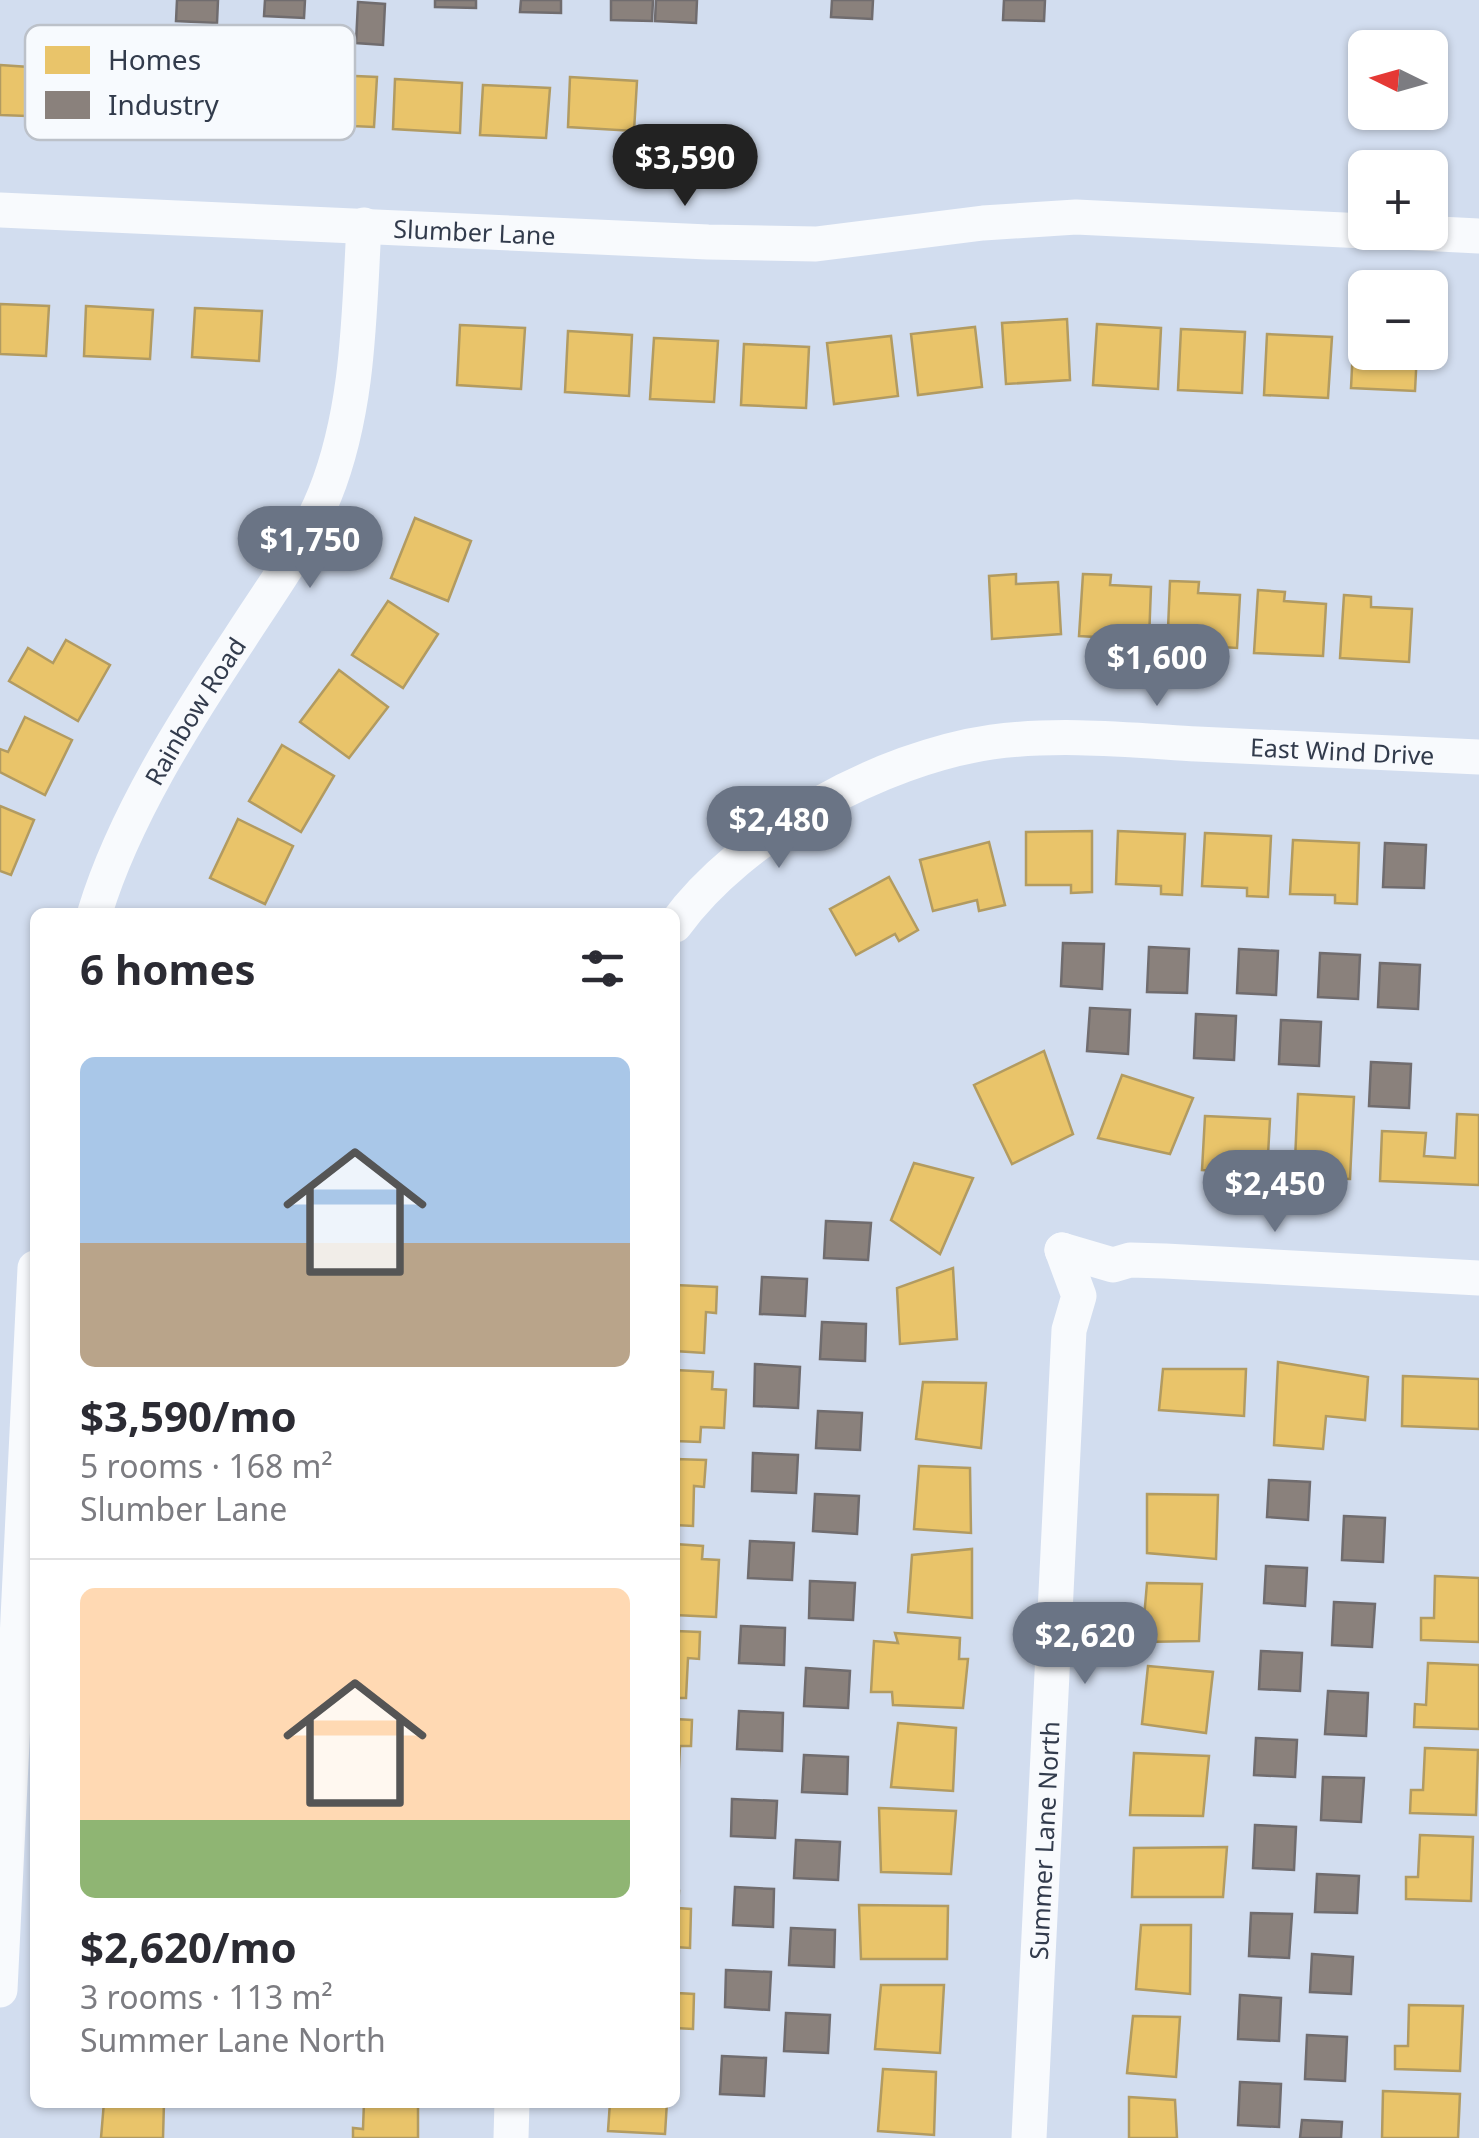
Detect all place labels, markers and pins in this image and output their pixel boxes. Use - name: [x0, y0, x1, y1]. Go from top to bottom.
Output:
- pin: $3,590: [604, 124, 766, 209]
- pin: $1,750: [229, 506, 391, 591]
- pin: $1,600: [1076, 624, 1238, 709]
- pin: $2,480: [698, 786, 860, 871]
- pin: $2,450: [1194, 1150, 1356, 1235]
- pin: $2,620: [1004, 1602, 1166, 1687]

